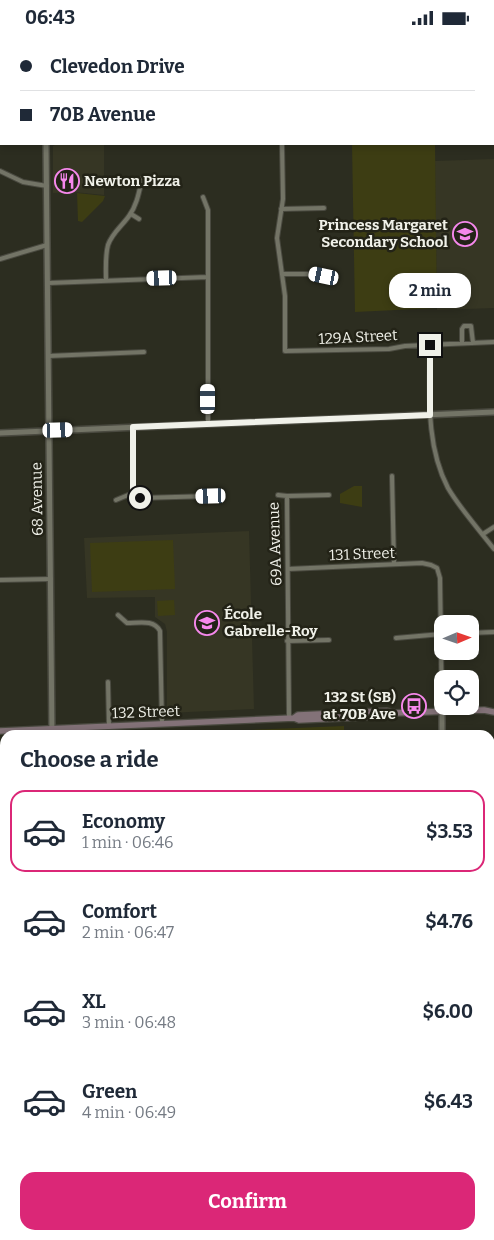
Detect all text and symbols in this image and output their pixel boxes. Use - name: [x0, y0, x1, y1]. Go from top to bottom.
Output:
- text: 06:43: [25, 6, 75, 29]
- text: Clevedon Drive: [50, 55, 185, 78]
- text: 70B Avenue: [50, 103, 156, 126]
- restaurant icon: Newton Pizza: [54, 168, 80, 194]
- place label: Newton Pizza: [84, 172, 181, 190]
- place label: Princess Margaret Secondary School: [318, 216, 448, 251]
- school or university icon: Princess Margaret Secondary School: [452, 221, 478, 247]
- car: [307, 266, 340, 286]
- car: [146, 270, 177, 286]
- callout: 2 min: [389, 273, 471, 307]
- text: 2 min: [409, 281, 451, 300]
- street label: 129A Street: [318, 326, 398, 348]
- route end: [419, 334, 441, 356]
- car: [200, 384, 215, 414]
- car: [42, 422, 73, 438]
- street label: 68 Avenue: [27, 462, 47, 536]
- route start: [129, 487, 151, 509]
- car: [195, 488, 226, 504]
- street label: 69A Avenue: [265, 502, 285, 586]
- street label: 131 Street: [329, 544, 396, 564]
- place label: École Gabrelle-Roy: [224, 605, 318, 640]
- school or university icon: École Gabrelle-Roy: [194, 610, 220, 636]
- north arrow: [434, 615, 479, 660]
- map controls: [434, 615, 479, 715]
- button: locate: [434, 670, 479, 715]
- place label: 132 St (SB) at 70B Ave: [323, 688, 396, 723]
- bus stop icon: 132 St (SB) at 70B Ave: [401, 693, 427, 719]
- street label: 132 Street: [112, 702, 181, 722]
- text: Choose a ride: [20, 746, 159, 773]
- icon: car: [22, 809, 67, 854]
- text: Economy: [82, 810, 165, 833]
- text: $3.53: [426, 820, 473, 843]
- text: 1 min · 06:46: [82, 833, 173, 852]
- icon: car: [22, 899, 67, 944]
- text: Comfort: [82, 900, 157, 923]
- text: $4.76: [425, 910, 473, 933]
- text: 2 min · 06:47: [82, 923, 174, 942]
- icon: car: [22, 989, 67, 1034]
- text: XL: [82, 990, 106, 1013]
- text: $6.00: [423, 1000, 473, 1023]
- text: 3 min · 06:48: [82, 1013, 176, 1032]
- icon: car: [22, 1079, 67, 1124]
- text: Green: [82, 1080, 137, 1103]
- text: $6.43: [424, 1090, 473, 1113]
- text: 4 min · 06:49: [82, 1103, 176, 1122]
- button: Confirm: [20, 1172, 475, 1230]

